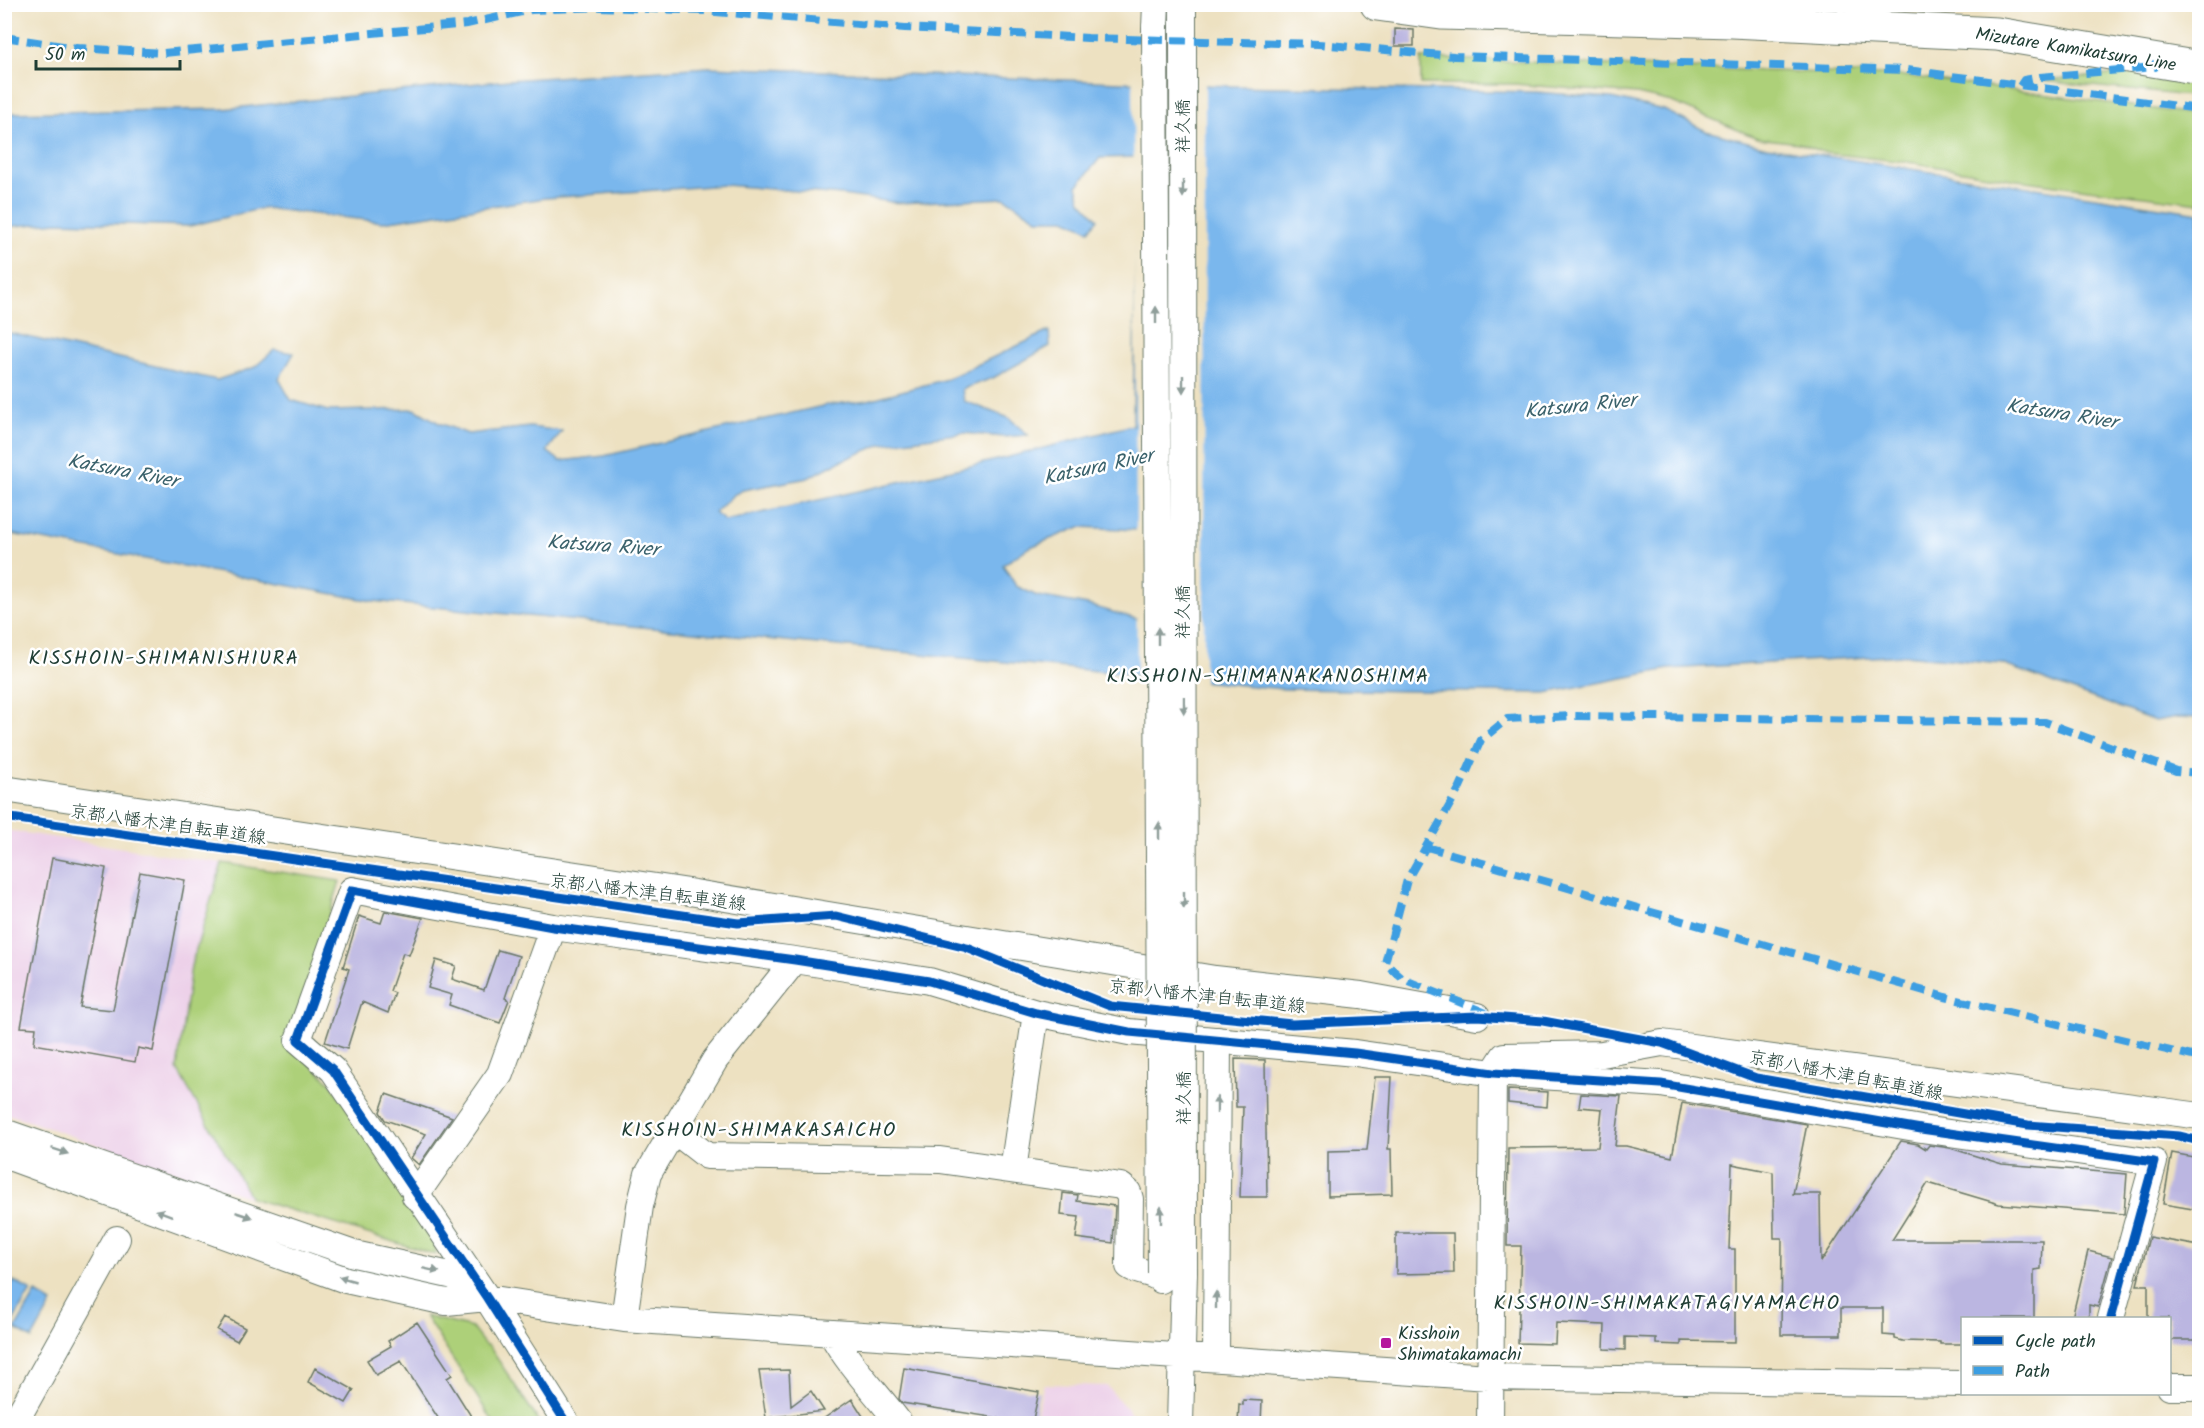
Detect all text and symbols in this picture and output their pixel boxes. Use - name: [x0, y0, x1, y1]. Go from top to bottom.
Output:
- street label: Mizutare Kamikatsura Line: [1973, 20, 2178, 81]
- scale bar: [36, 33, 180, 71]
- text: 50 m: [45, 41, 85, 70]
- street label: 祥久橋: [1170, 99, 1199, 153]
- one-way arrow: [1178, 179, 1188, 198]
- one-way arrow: [1152, 305, 1161, 324]
- one-way arrow: [1178, 374, 1188, 393]
- water label: Katsura River: [1523, 385, 1642, 429]
- water label: Katsura River: [2004, 390, 2124, 440]
- water label: Katsura River: [1041, 440, 1161, 495]
- water label: Katsura River: [65, 446, 185, 499]
- water label: Katsura River: [546, 527, 664, 567]
- street label: 祥久橋: [1170, 585, 1199, 639]
- one-way arrow: [1153, 626, 1163, 645]
- district label: KISSHOIN-SHIMANISHIURA: [29, 643, 299, 675]
- district label: KISSHOIN-SHIMANAKANOSHIMA: [1106, 661, 1430, 693]
- one-way arrow: [1179, 695, 1189, 714]
- street label: 京都八幡木津自転車道線: [68, 797, 268, 854]
- one-way arrow: [1154, 821, 1164, 840]
- street label: 京都八幡木津自転車道線: [548, 867, 748, 920]
- one-way arrow: [1179, 890, 1189, 909]
- street label: 京都八幡木津自転車道線: [1107, 973, 1307, 1022]
- street label: 京都八幡木津自転車道線: [1746, 1043, 1946, 1110]
- street label: 祥久橋: [1171, 1071, 1200, 1125]
- one-way arrow: [1212, 1095, 1222, 1114]
- district label: KISSHOIN-SHIMAKASAICHO: [621, 1115, 897, 1147]
- one-way arrow: [51, 1147, 69, 1157]
- one-way arrow: [1156, 1205, 1166, 1224]
- one-way arrow: [154, 1208, 172, 1218]
- one-way arrow: [235, 1211, 253, 1221]
- one-way arrow: [421, 1266, 440, 1276]
- one-way arrow: [338, 1274, 356, 1283]
- district label: KISSHOIN-SHIMAKATAGIYAMACHO: [1494, 1288, 1841, 1320]
- one-way arrow: [1211, 1290, 1221, 1309]
- legend: [1961, 1317, 2171, 1395]
- place label: Kisshoin Shimatakamachi: [1398, 1320, 1522, 1370]
- text: Cycle path: [2015, 1328, 2096, 1357]
- marker: Kisshoin Shimatakamachi: [1379, 1336, 1393, 1350]
- text: Path: [2015, 1358, 2050, 1387]

